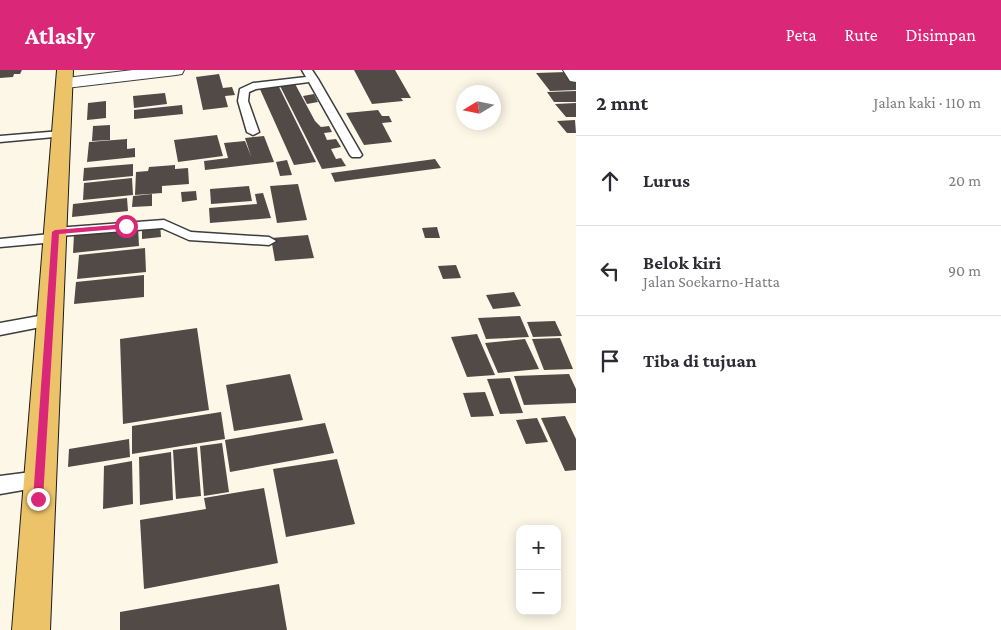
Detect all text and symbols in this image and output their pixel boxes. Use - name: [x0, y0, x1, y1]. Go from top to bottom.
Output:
- text: Atlasly: [25, 22, 95, 49]
- text: Peta: [786, 25, 817, 45]
- text: Rute: [845, 25, 878, 45]
- text: Disimpan: [906, 25, 976, 45]
- north arrow: [456, 85, 501, 130]
- text: 2 mnt: [596, 91, 648, 115]
- text: Jalan kaki · 110 m: [873, 94, 981, 111]
- icon: ahead: [596, 167, 624, 195]
- text: Lurus: [643, 170, 690, 191]
- text: 20 m: [948, 172, 981, 189]
- route start: [115, 215, 138, 238]
- text: Belok kiri: [643, 252, 721, 273]
- icon: left: [596, 257, 624, 285]
- text: 90 m: [948, 262, 981, 279]
- text: Jalan Soekarno-Hatta: [643, 273, 780, 290]
- icon: arrive: [596, 347, 624, 375]
- text: Tiba di tujuan: [643, 350, 757, 371]
- route end: [27, 488, 50, 511]
- map controls: [516, 525, 561, 615]
- button: +: [516, 525, 561, 570]
- button: −: [516, 570, 561, 615]

